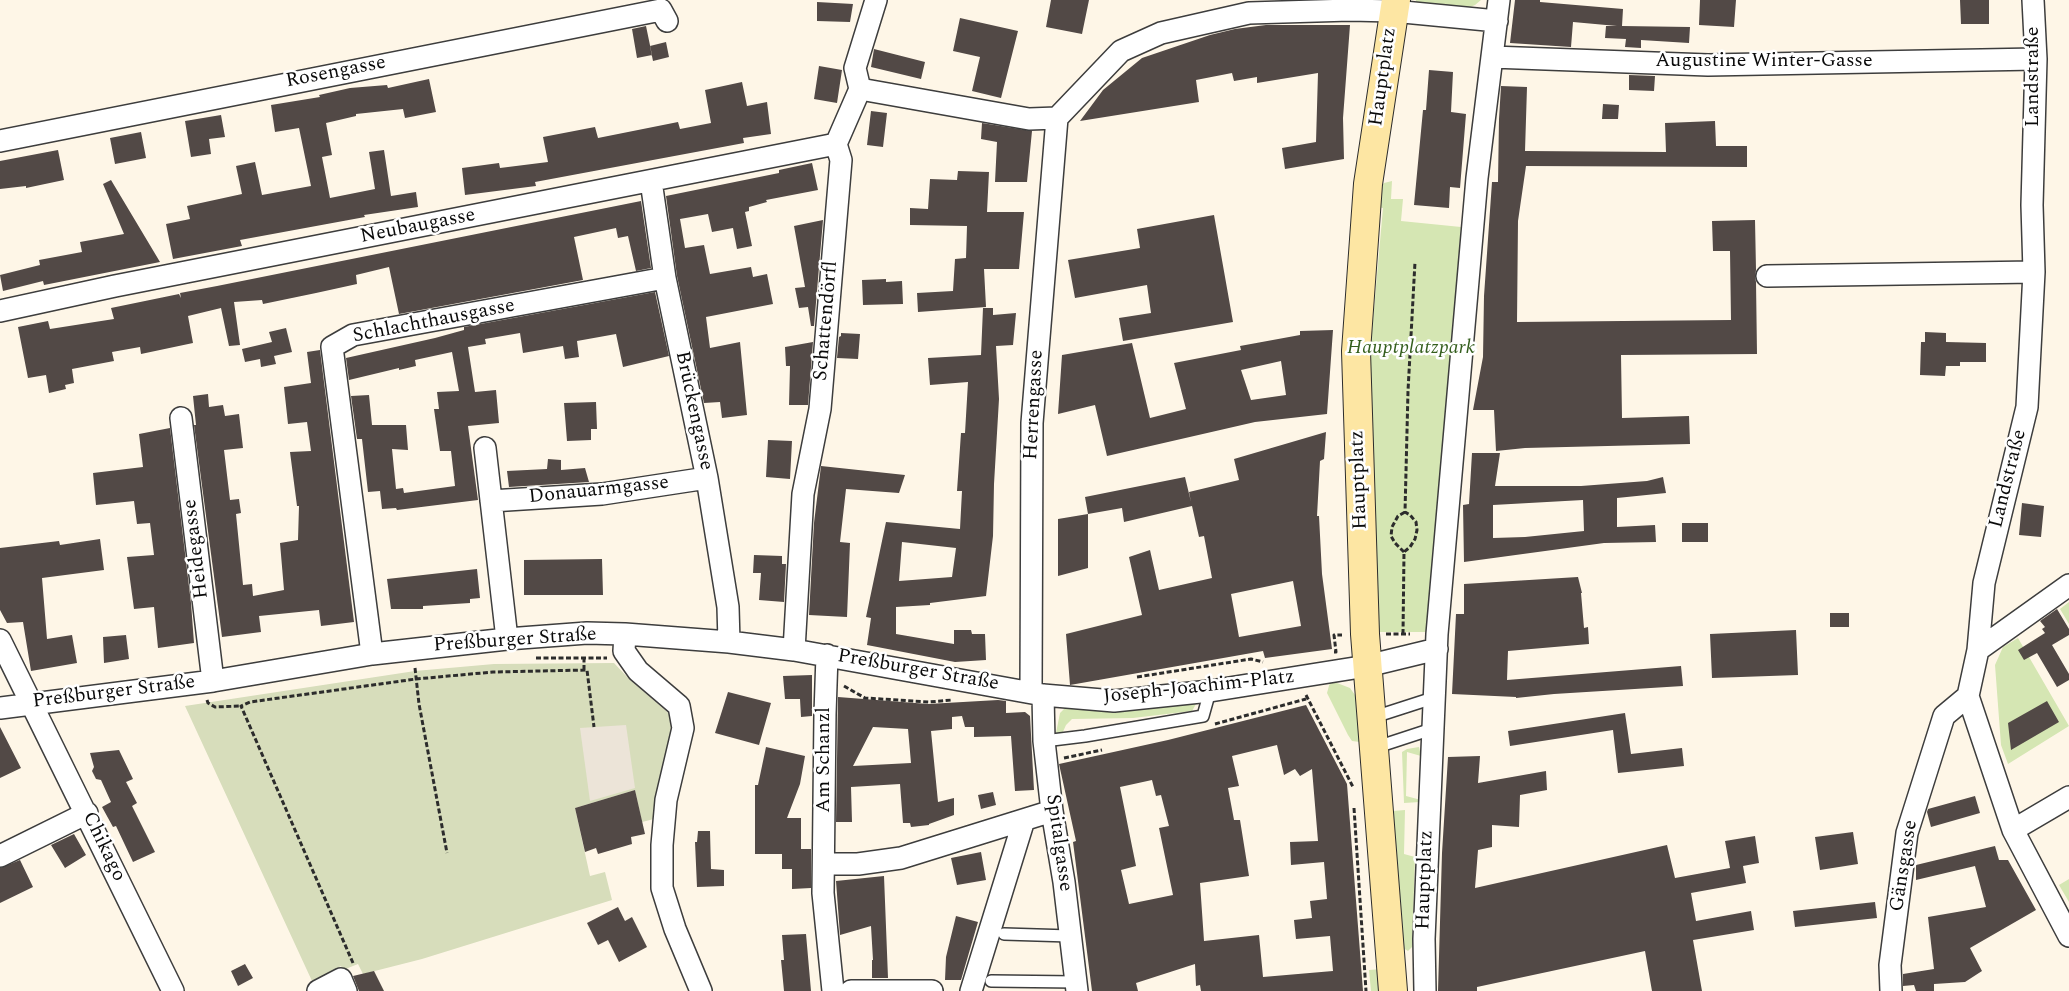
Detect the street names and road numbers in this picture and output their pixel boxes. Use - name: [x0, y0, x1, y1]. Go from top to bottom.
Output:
- street label: Hauptplatz: [1365, 26, 1403, 128]
- street label: Landstraße: [2022, 27, 2046, 127]
- street label: Augustine Winter-Gasse: [1655, 50, 1873, 74]
- street label: Rosengasse: [284, 52, 388, 94]
- street label: Neubaugasse: [359, 204, 477, 250]
- street label: Schattendörfl: [810, 260, 844, 382]
- street label: Schlachthausgasse: [351, 295, 517, 349]
- street label: Brückengasse: [669, 349, 717, 473]
- street label: Herrengasse: [1020, 349, 1050, 461]
- street label: Landstraße: [1985, 427, 2033, 531]
- street label: Hauptplatz: [1346, 430, 1374, 530]
- street label: Donauarmgasse: [528, 472, 670, 510]
- street label: Heidegasse: [179, 498, 215, 600]
- street label: Preßburger Straße: [433, 623, 597, 659]
- street label: Preßburger Straße: [835, 645, 1001, 697]
- street label: Joseph-Joachim-Platz: [1102, 666, 1296, 710]
- street label: Preßburger Straße: [31, 671, 197, 715]
- street label: Am Schanzl: [813, 707, 837, 813]
- street label: Spitalgasse: [1039, 793, 1077, 893]
- street label: Chikago: [76, 808, 130, 886]
- street label: Gänsgasse: [1886, 818, 1924, 914]
- street label: Hauptplatz: [1412, 830, 1440, 930]

